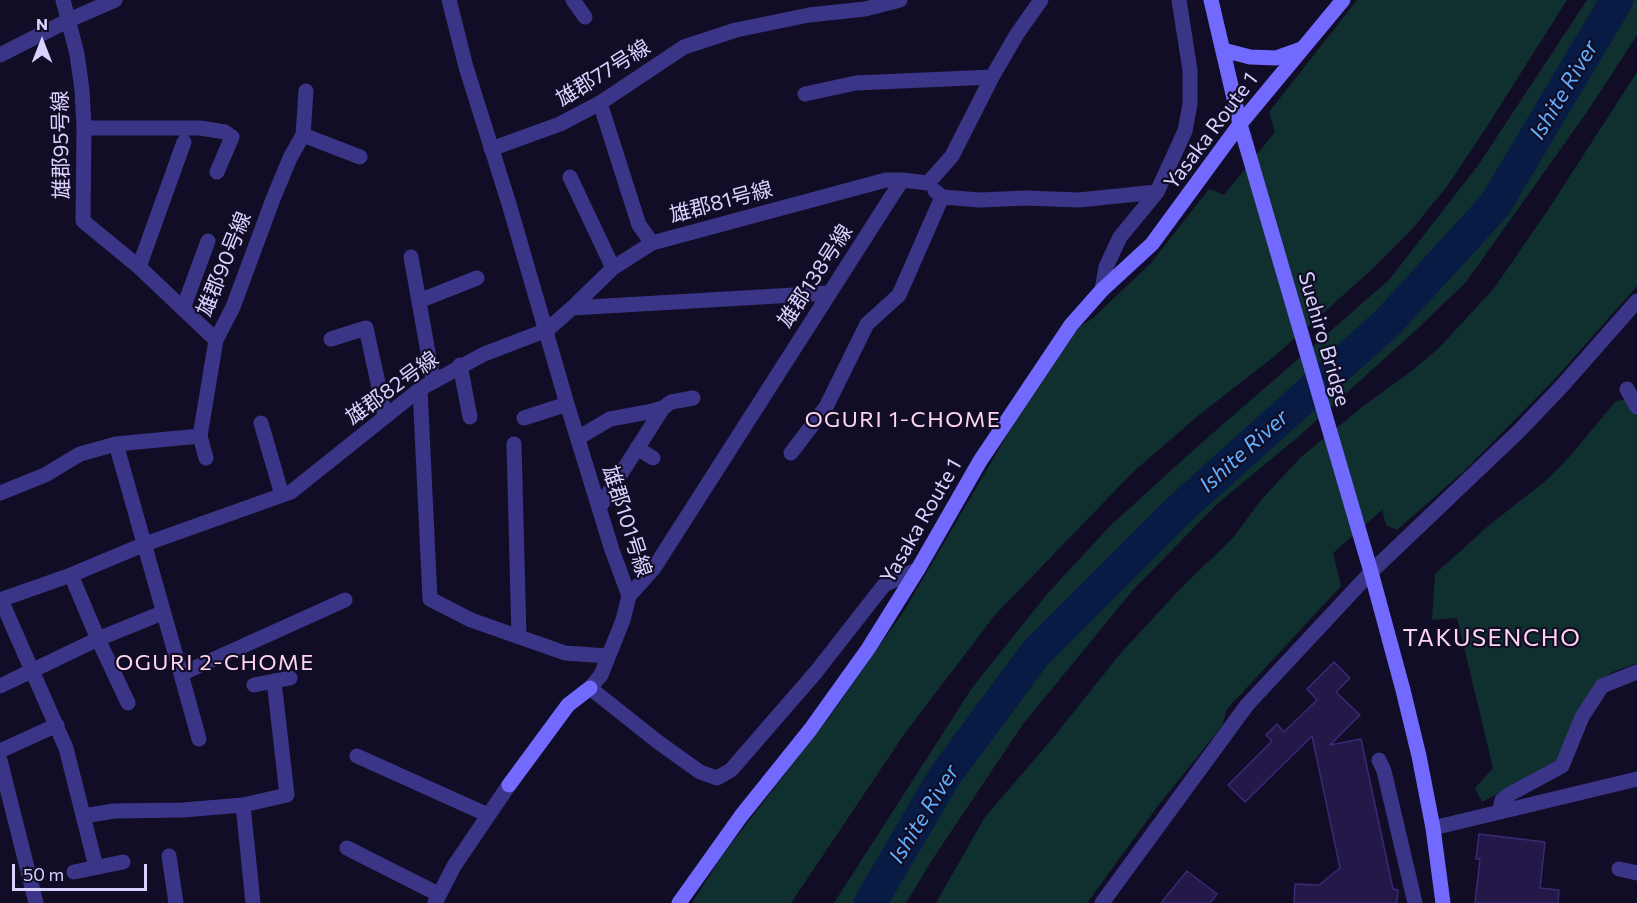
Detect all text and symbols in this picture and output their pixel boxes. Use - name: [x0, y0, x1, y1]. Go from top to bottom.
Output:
- north arrow: [12, 12, 72, 72]
- text: N: [36, 14, 48, 33]
- street label: 雄郡77号線: [551, 34, 655, 112]
- water label: Ishite River: [1524, 36, 1604, 144]
- street label: Yasaka Route 1: [1159, 68, 1263, 194]
- street label: 雄郡95号線: [47, 90, 75, 200]
- street label: 雄郡81号線: [667, 176, 775, 228]
- street label: 雄郡90号線: [192, 208, 256, 320]
- street label: 雄郡138号線: [772, 220, 858, 332]
- street label: Suehiro Bridge: [1293, 269, 1355, 409]
- street label: 雄郡82号線: [341, 346, 443, 430]
- water label: Ishite River: [1194, 404, 1294, 498]
- district label: OGURI 1-CHOME: [805, 407, 1001, 433]
- street label: Yasaka Route 1: [875, 454, 967, 588]
- street label: 雄郡101号線: [597, 462, 657, 580]
- district label: TAKUSENCHO: [1403, 624, 1581, 652]
- district label: OGURI 2-CHOME: [115, 650, 315, 676]
- water label: Ishite River: [883, 760, 965, 868]
- scale bar: [15, 852, 150, 890]
- text: 50 m: [23, 863, 64, 885]

